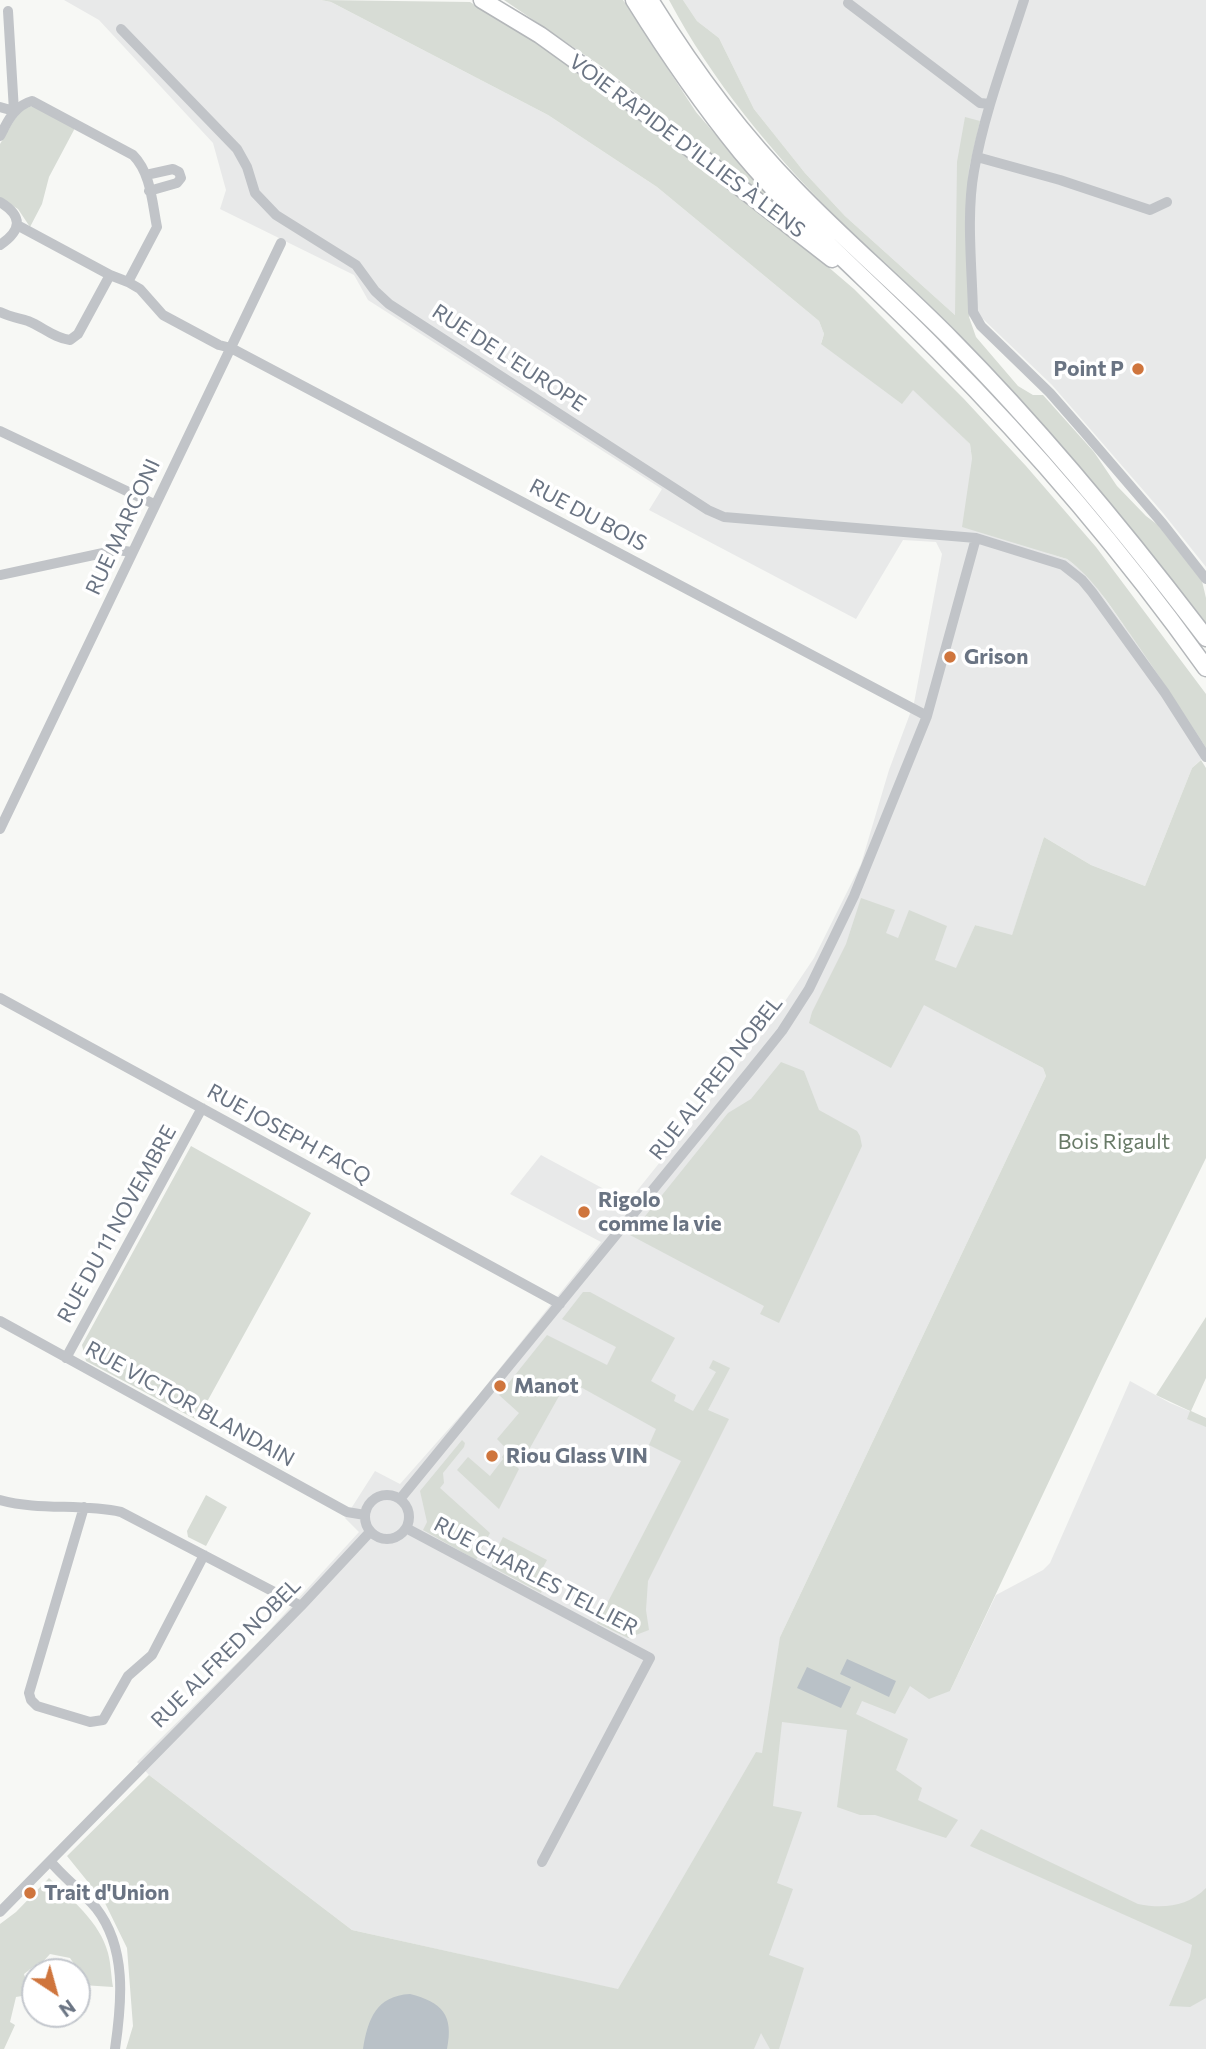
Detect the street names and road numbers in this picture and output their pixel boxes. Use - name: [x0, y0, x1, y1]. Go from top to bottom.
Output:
- street label: VOIE RAPIDE D’ILLIES À LENS: [564, 49, 810, 243]
- street label: RUE DE L'EUROPE: [427, 299, 591, 417]
- street label: RUE MARCONI: [81, 455, 165, 599]
- street label: RUE DU BOIS: [525, 474, 651, 556]
- street label: RUE ALFRED NOBEL: [644, 991, 788, 1165]
- street label: RUE JOSEPH FACQ: [203, 1079, 375, 1189]
- street label: RUE DU 11 NOVEMBRE: [52, 1121, 182, 1327]
- street label: RUE VICTOR BLANDAIN: [81, 1336, 299, 1472]
- street label: RUE CHARLES TELLIER: [430, 1512, 642, 1640]
- street label: RUE ALFRED NOBEL: [146, 1573, 306, 1733]

